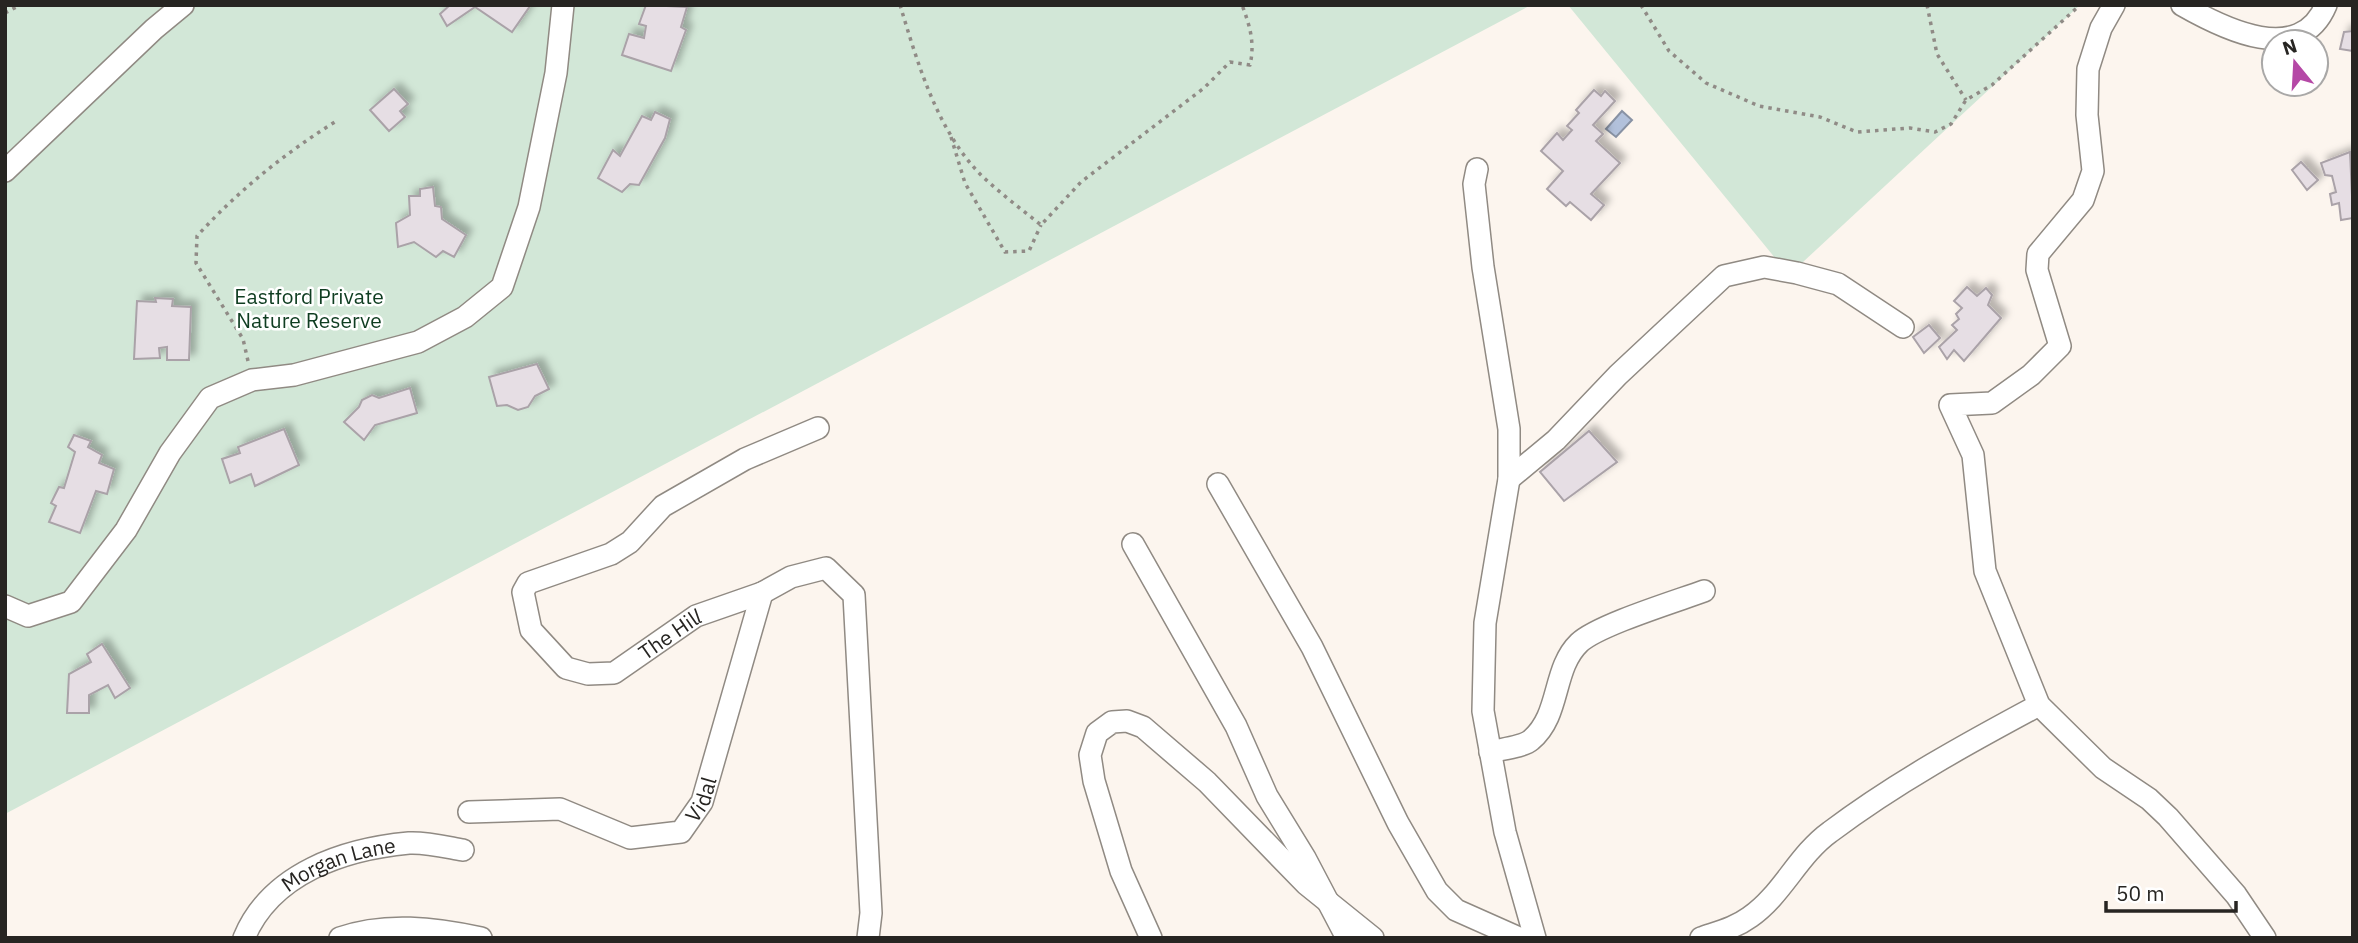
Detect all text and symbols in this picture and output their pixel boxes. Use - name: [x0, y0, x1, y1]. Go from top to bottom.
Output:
- north arrow: [2260, 28, 2330, 98]
- text: N: [2279, 33, 2300, 60]
- park label: Eastford Private Nature Reserve: [234, 282, 384, 334]
- street label: The Hill: [633, 601, 705, 666]
- street label: Vidal: [678, 773, 723, 828]
- street label: Morgan Lane: [275, 831, 397, 898]
- scale bar: [2106, 870, 2236, 914]
- text: 50 m: [2116, 879, 2165, 907]

